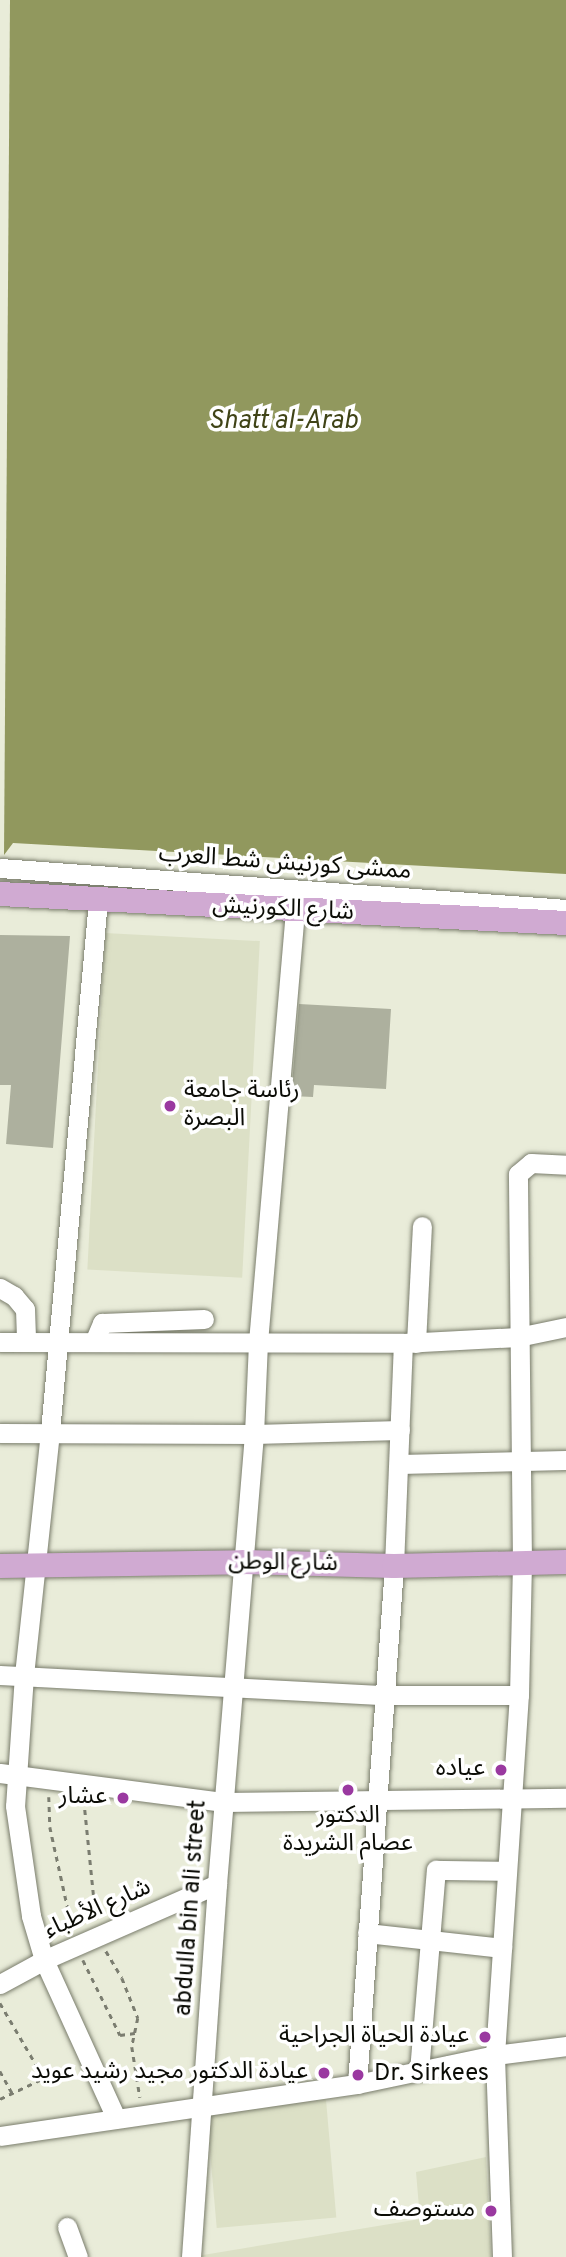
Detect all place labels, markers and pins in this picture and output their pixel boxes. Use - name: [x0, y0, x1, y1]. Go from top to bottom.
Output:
- place label: رئاسة جامعة البصرة: [184, 1078, 300, 1134]
- marker: رئاسة جامعة البصرة: [162, 1098, 178, 1114]
- place label: عياده: [436, 1756, 485, 1784]
- marker: عياده: [491, 1760, 511, 1780]
- marker: الدكتور عصام الشريدة: [338, 1780, 358, 1800]
- place label: عشار: [59, 1784, 107, 1812]
- marker: عشار: [113, 1788, 133, 1808]
- place label: الدكتور عصام الشريدة: [283, 1803, 413, 1859]
- place label: عيادة الحياة الجراحية: [279, 2023, 469, 2051]
- marker: عيادة الحياة الجراحية: [475, 2027, 495, 2047]
- place label: عيادة الدكتور مجيد رشيد عويد: [31, 2059, 308, 2087]
- place label: Dr. Sirkees: [374, 2061, 489, 2089]
- marker: عيادة الدكتور مجيد رشيد عويد: [314, 2063, 334, 2083]
- marker: Dr. Sirkees: [348, 2065, 368, 2085]
- place label: مستوصف: [374, 2197, 475, 2225]
- marker: مستوصف: [481, 2201, 501, 2221]

